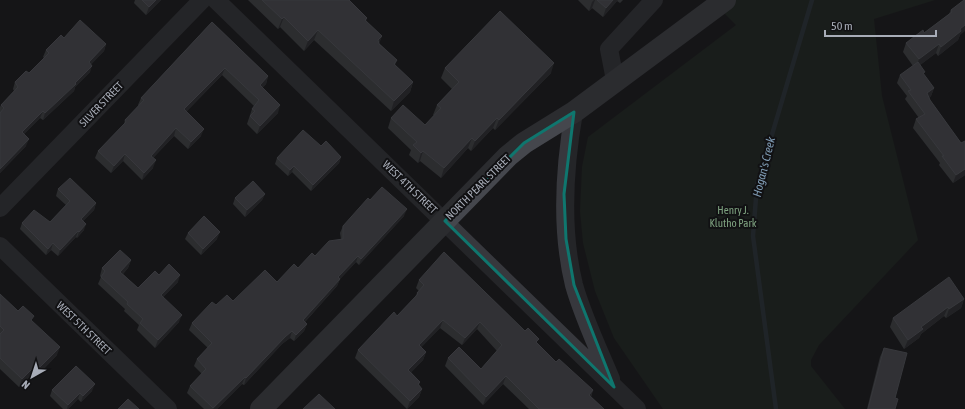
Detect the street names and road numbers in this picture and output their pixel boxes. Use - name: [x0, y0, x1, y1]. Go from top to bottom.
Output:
- street label: SILVER STREET: [77, 79, 125, 129]
- street label: NORTH PEARL STREET: [443, 152, 513, 222]
- street label: WEST 4TH STREET: [380, 158, 440, 216]
- street label: WEST 5TH STREET: [54, 299, 114, 357]

